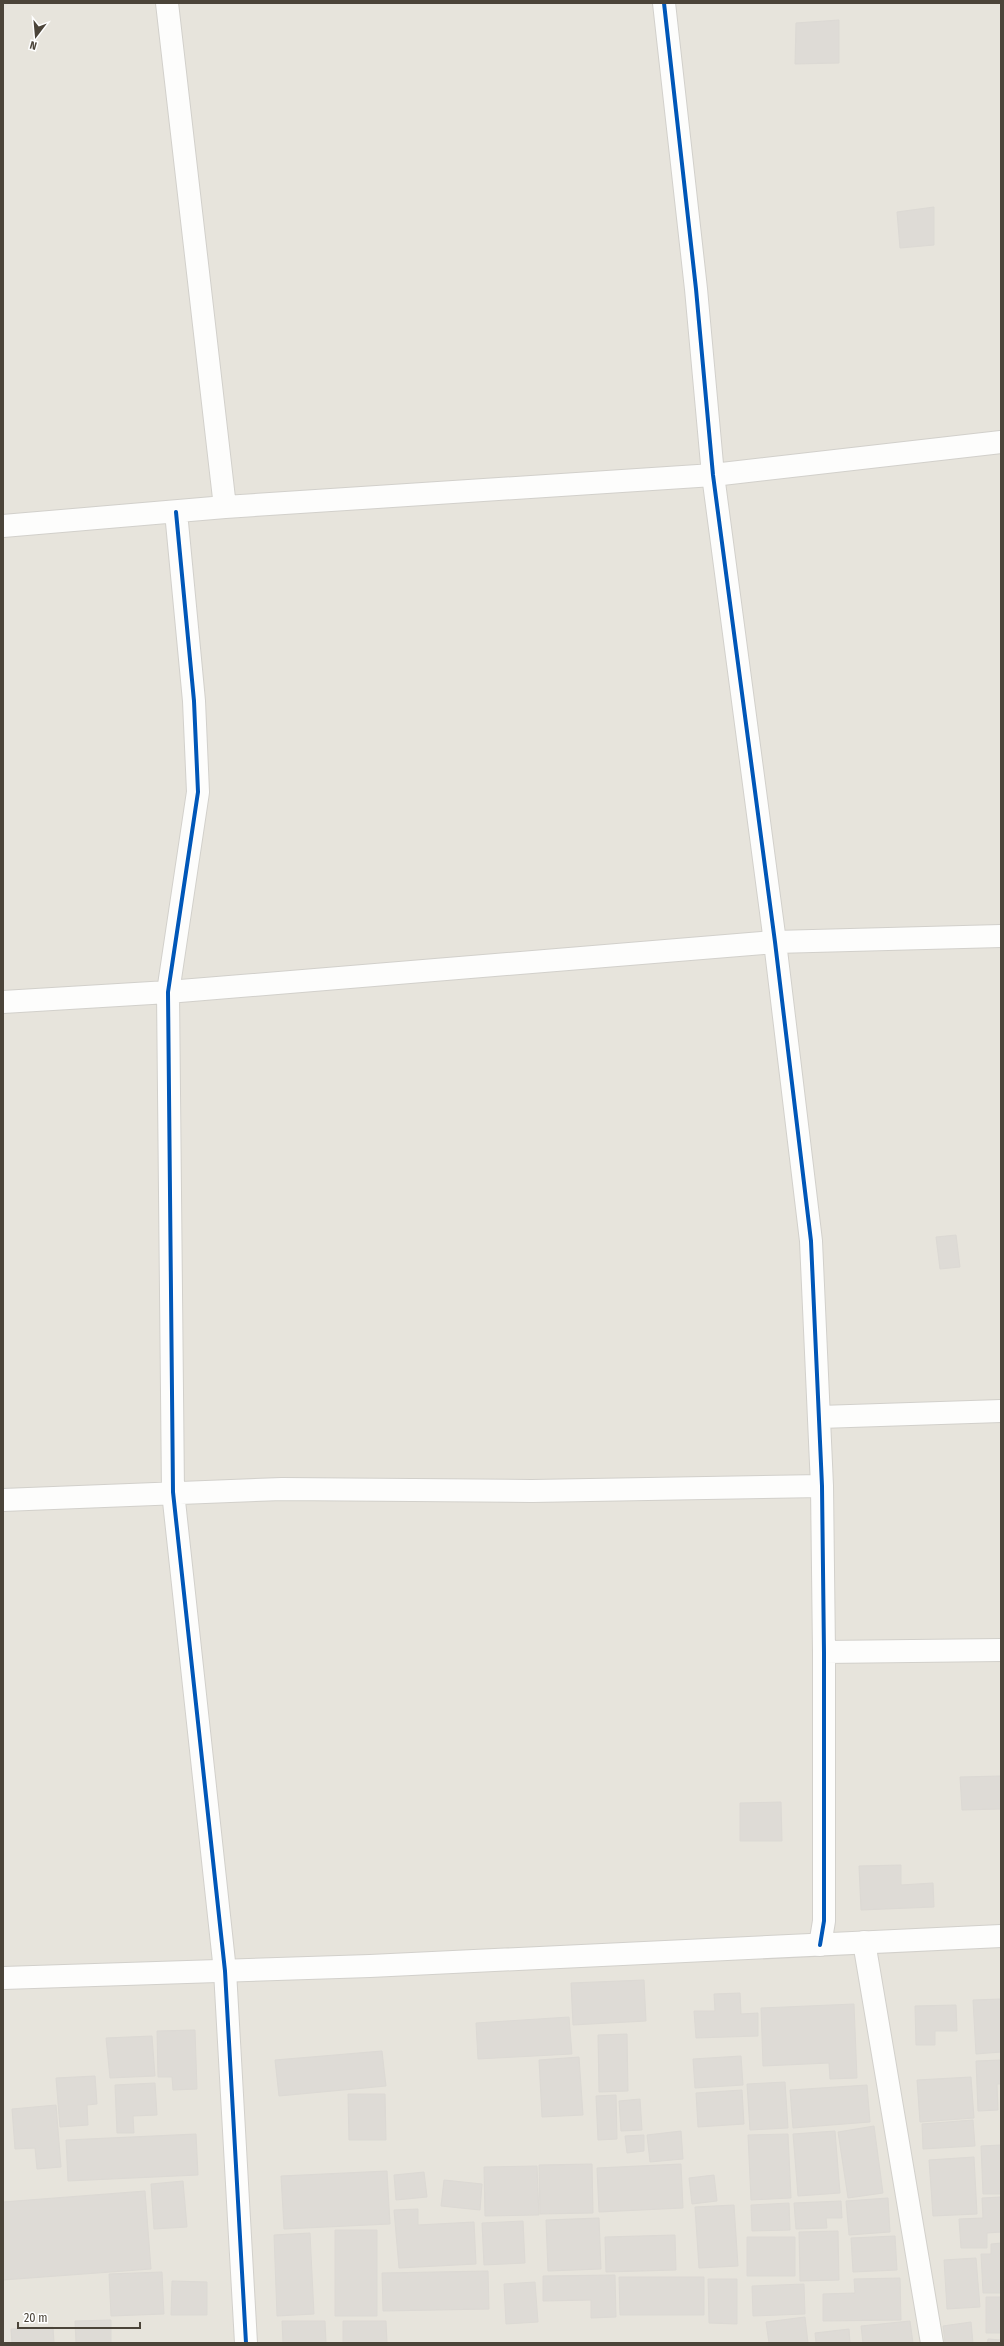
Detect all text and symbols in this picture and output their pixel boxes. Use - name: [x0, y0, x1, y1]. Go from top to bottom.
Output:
- north arrow: [16, 16, 56, 56]
- text: N: [28, 38, 38, 52]
- scale bar: [18, 2304, 140, 2330]
- text: 20 m: [24, 2311, 48, 2325]

